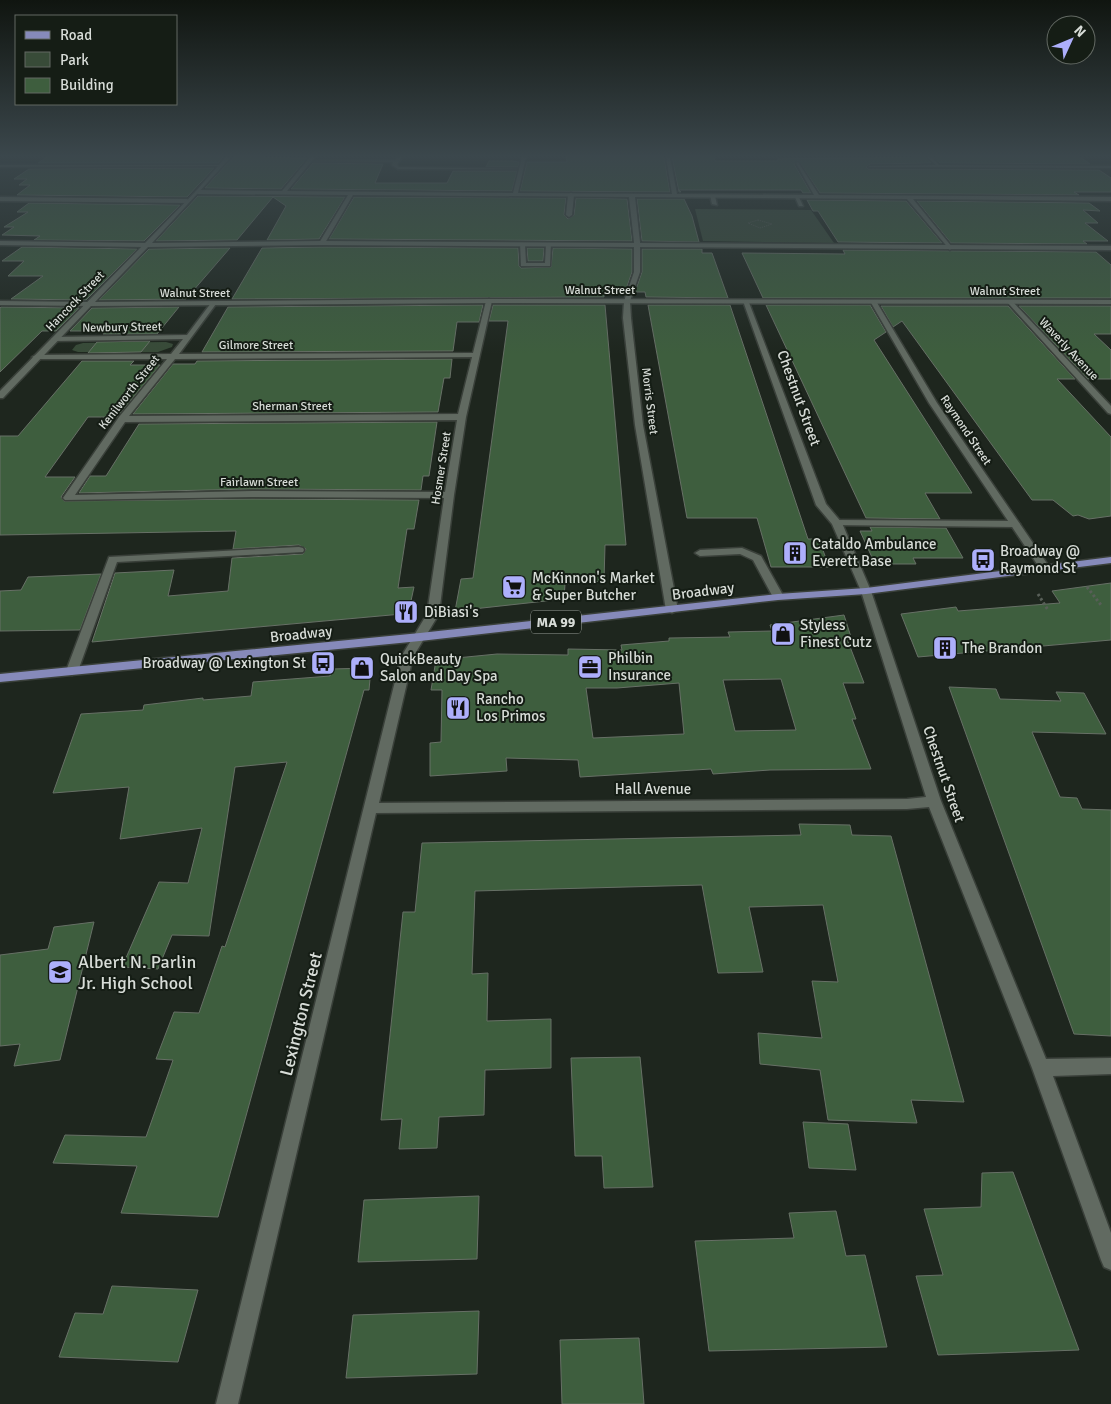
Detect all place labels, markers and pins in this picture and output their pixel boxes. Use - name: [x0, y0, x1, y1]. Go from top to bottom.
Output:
- place label: Cataldo Ambulance Everett Base: [812, 535, 937, 570]
- building icon: Cataldo Ambulance Everett Base: [782, 540, 808, 566]
- place label: Broadway @ Raymond St: [1000, 542, 1080, 577]
- bus stop icon: Broadway @ Raymond St: [970, 547, 996, 573]
- place label: McKinnon's Market & Super Butcher: [532, 569, 655, 604]
- supermarket icon: McKinnon's Market & Super Butcher: [501, 574, 527, 600]
- restaurant icon: DiBiasi's: [393, 599, 419, 625]
- place label: DiBiasi's: [424, 603, 479, 621]
- place label: Styless Finest Cutz: [800, 616, 872, 651]
- shop icon: Styless Finest Cutz: [770, 621, 796, 647]
- building icon: The Brandon: [932, 635, 958, 661]
- place label: The Brandon: [962, 639, 1042, 657]
- place label: Philbin Insurance: [608, 649, 671, 684]
- bus stop icon: Broadway @ Lexington St: [310, 650, 336, 676]
- place label: QuickBeauty Salon and Day Spa: [380, 650, 498, 685]
- place label: Broadway @ Lexington St: [143, 654, 306, 672]
- office icon: Philbin Insurance: [577, 654, 603, 680]
- shop icon: QuickBeauty Salon and Day Spa: [349, 655, 375, 681]
- place label: Rancho Los Primos: [476, 690, 546, 725]
- restaurant icon: Rancho Los Primos: [445, 695, 471, 721]
- place label: Albert N. Parlin Jr. High School: [78, 951, 196, 994]
- school or university icon: Albert N. Parlin Jr. High School: [47, 959, 73, 985]

